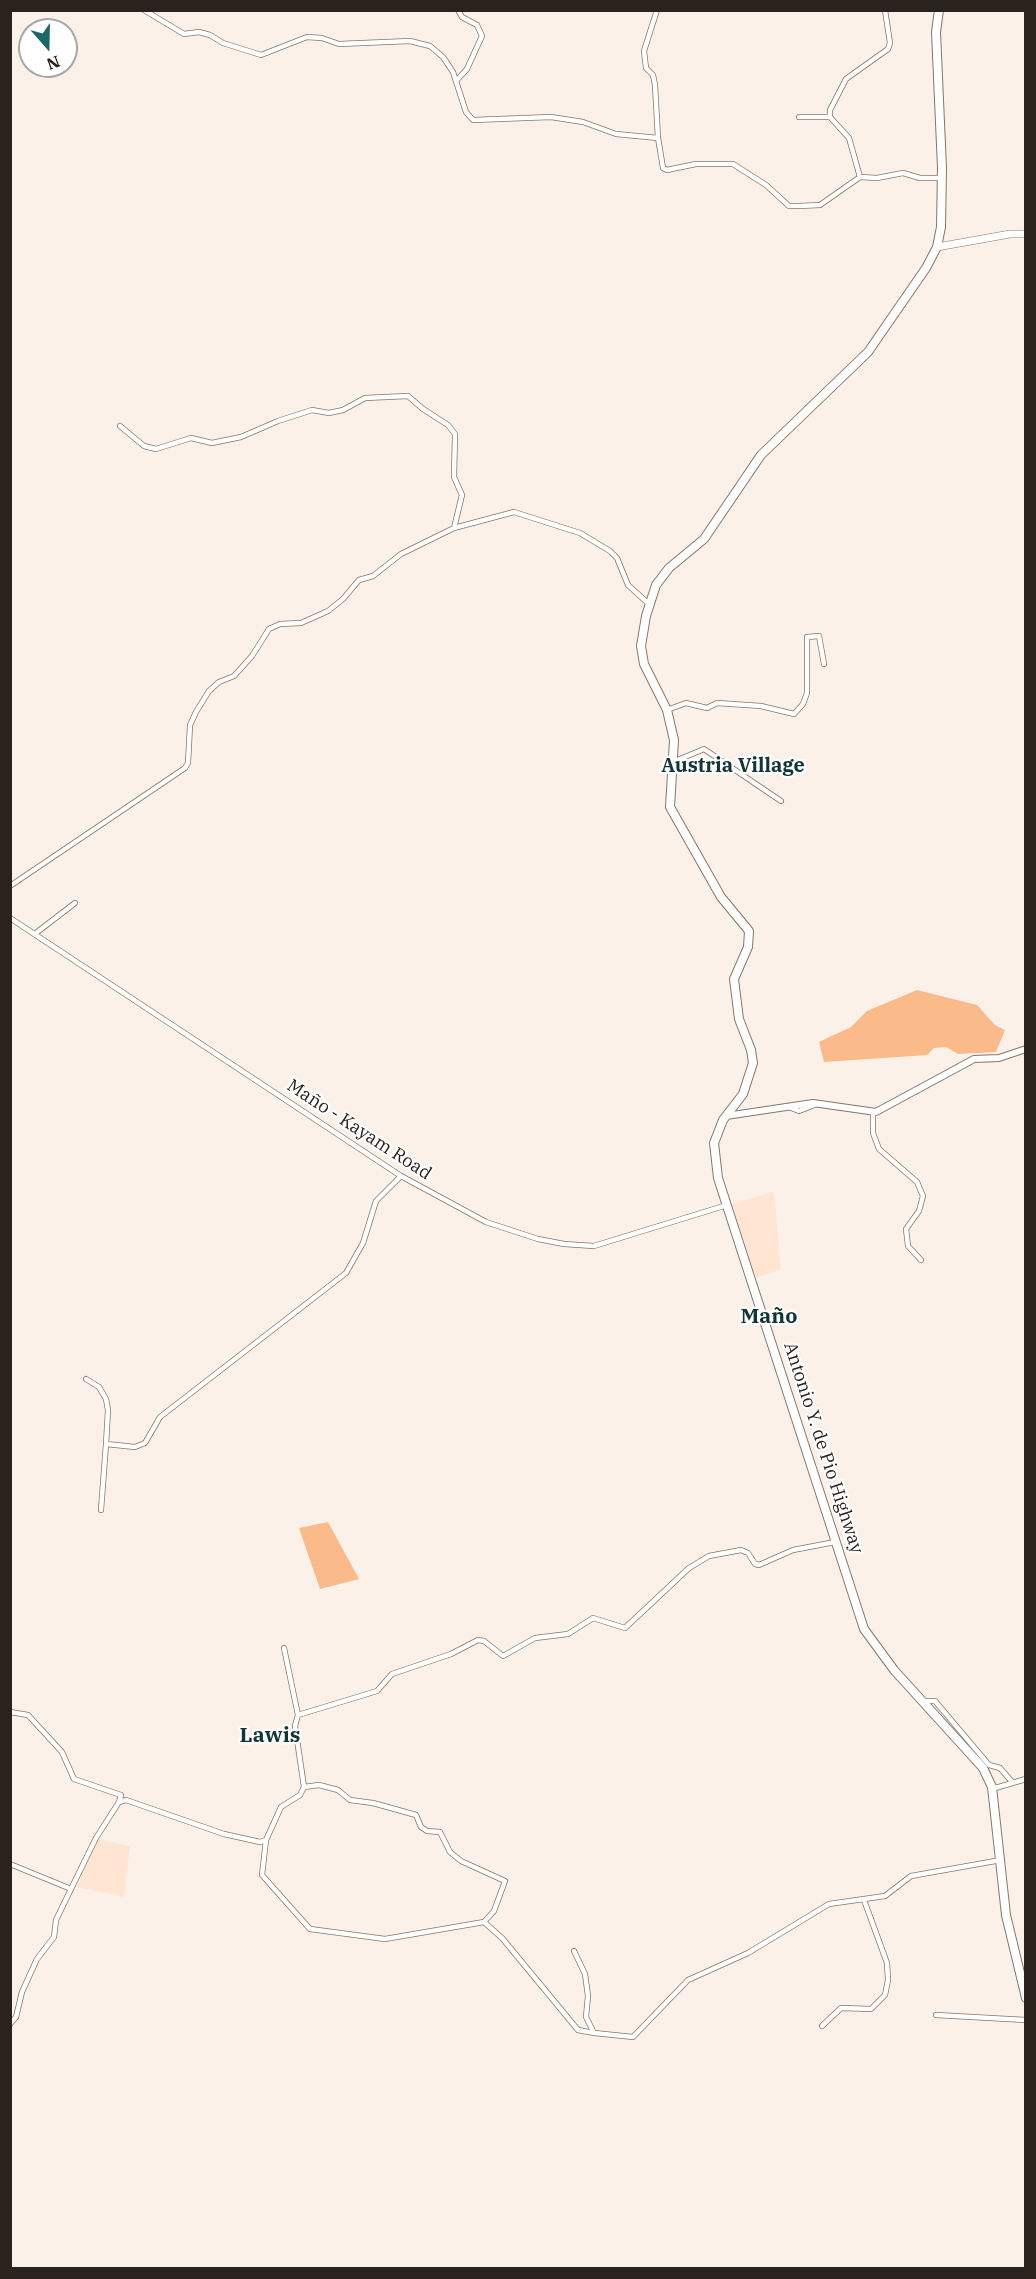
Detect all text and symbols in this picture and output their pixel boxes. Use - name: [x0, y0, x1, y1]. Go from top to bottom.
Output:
- north arrow: [18, 18, 78, 78]
- text: N: [44, 51, 63, 75]
- district label: Austria Village: [661, 754, 805, 778]
- street label: Maño - Kayam Road: [283, 1075, 435, 1185]
- district label: Maño: [741, 1304, 797, 1330]
- street label: Antonio Y. de Pio Highway: [779, 1340, 867, 1556]
- district label: Lawis: [240, 1723, 300, 1749]

